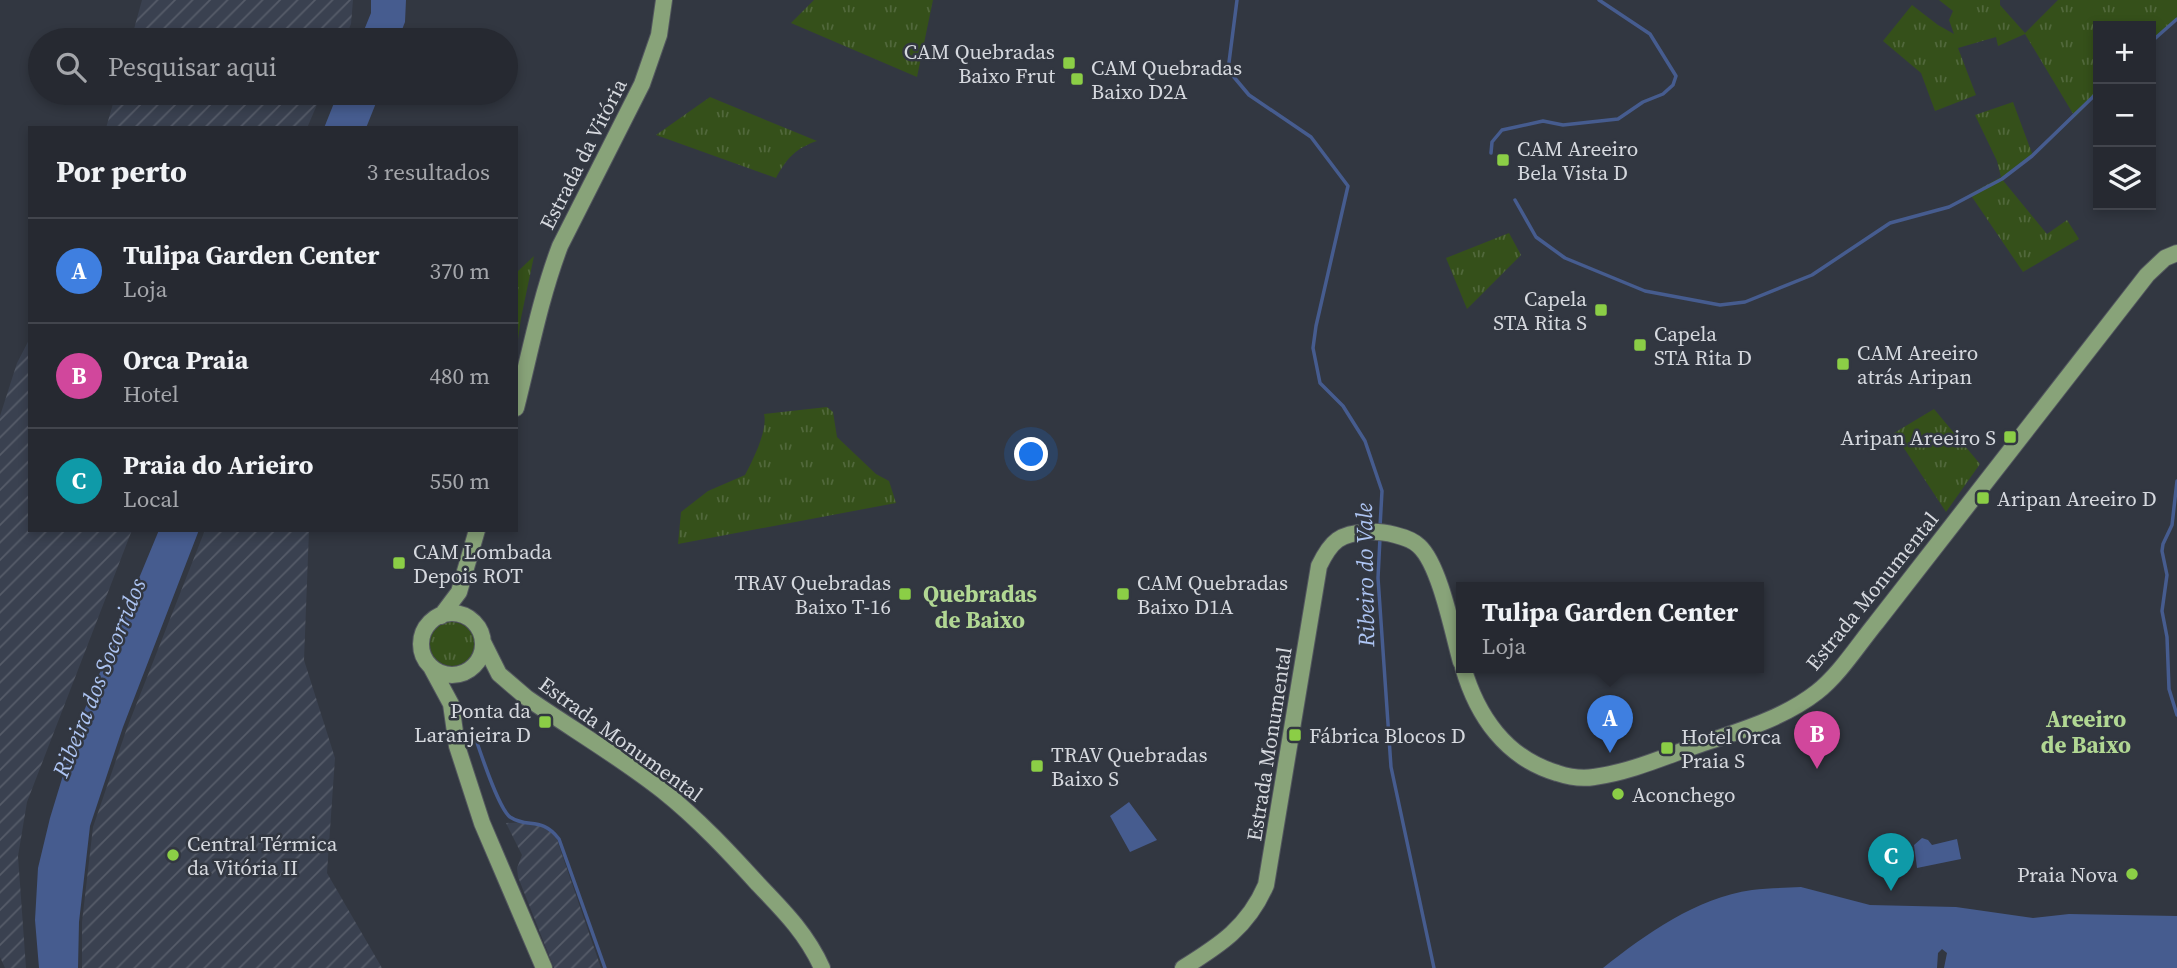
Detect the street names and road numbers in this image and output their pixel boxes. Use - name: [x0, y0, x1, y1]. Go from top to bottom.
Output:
- street label: Estrada da Vitória: [532, 73, 634, 234]
- street label: Estrada Monumental: [1799, 506, 1945, 676]
- street label: Estrada Monumental: [1239, 645, 1299, 843]
- street label: Estrada Monumental: [533, 670, 709, 808]

